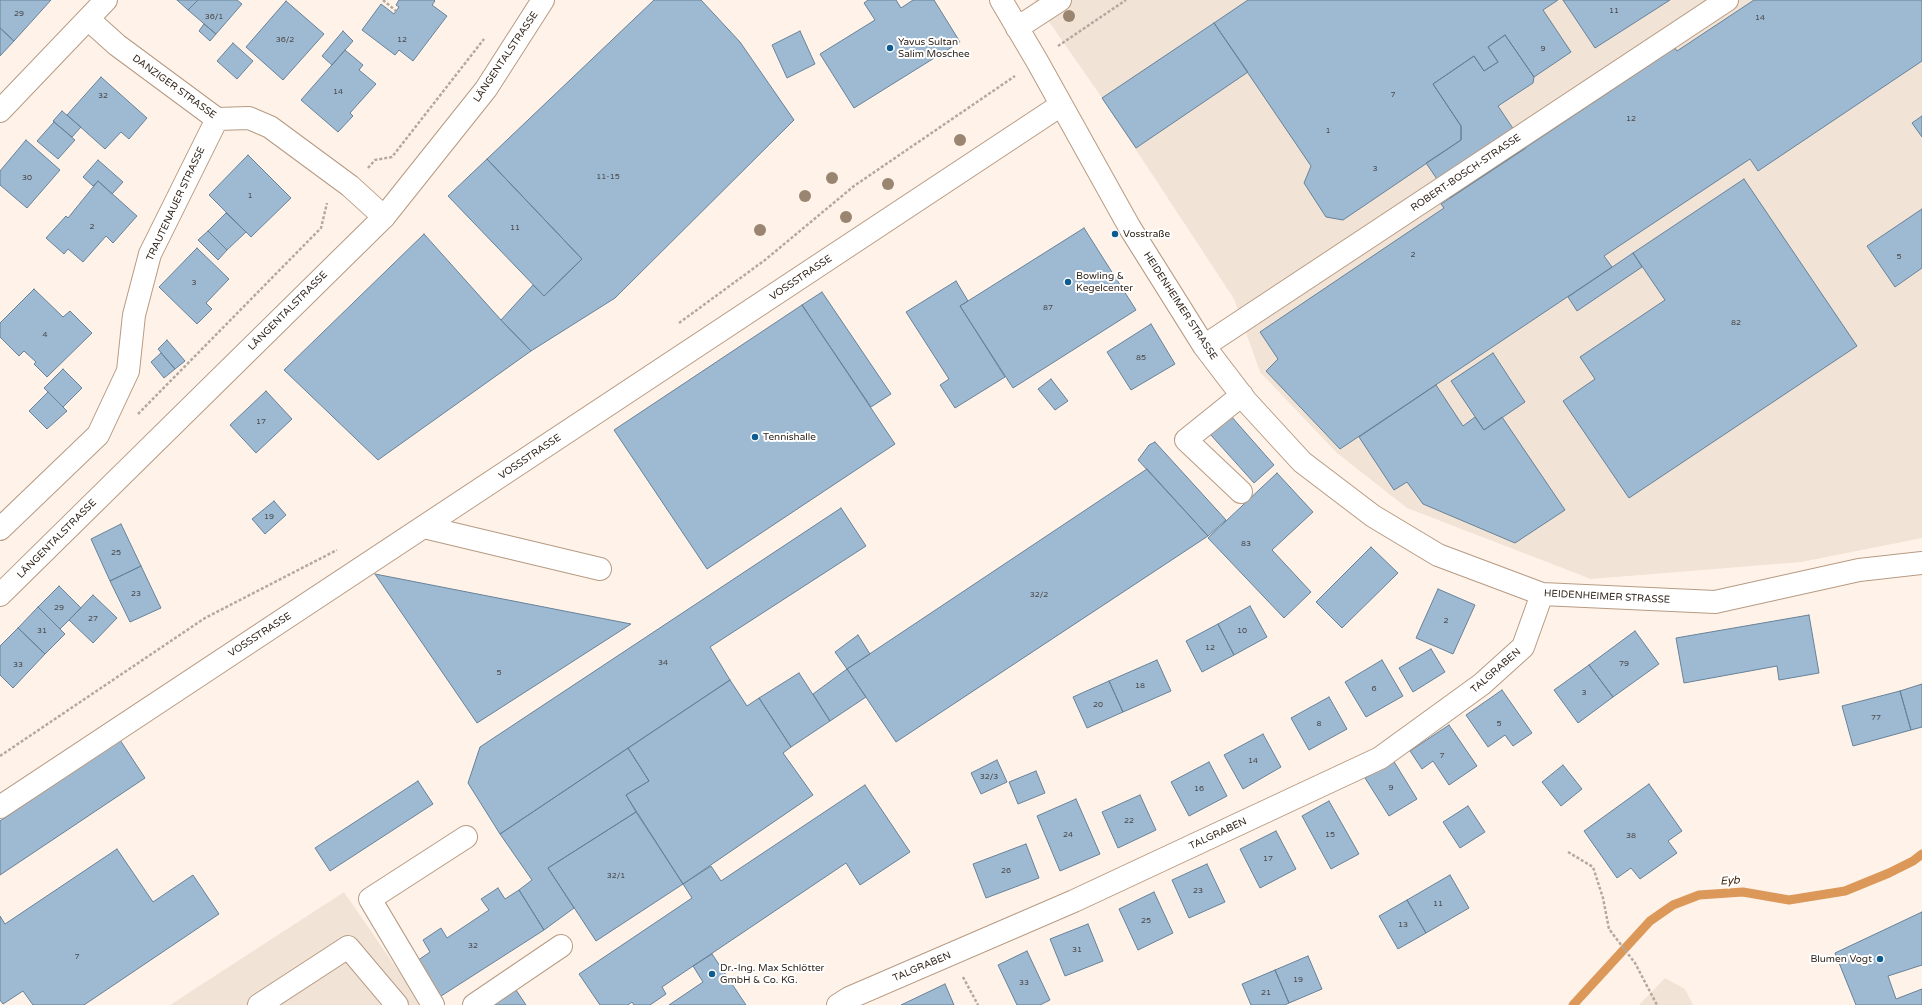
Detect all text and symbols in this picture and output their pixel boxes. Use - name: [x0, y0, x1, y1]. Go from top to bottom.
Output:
- house number: 11: [1609, 6, 1619, 16]
- house number: 29: [14, 9, 24, 19]
- street label: LÄNGENTALSTRASSE: [471, 9, 541, 105]
- house number: 36/1: [205, 12, 223, 22]
- house number: 14: [1755, 13, 1765, 23]
- house number: 36/2: [276, 35, 294, 45]
- house number: 12: [397, 35, 407, 45]
- place label: Yavus Sultan Salim Moschee: [898, 36, 970, 60]
- marker: Yavus Sultan Salim Moschee: [885, 43, 895, 53]
- house number: 9: [1540, 44, 1546, 54]
- street label: DANZIGER STRASSE: [130, 52, 218, 122]
- house number: 14: [333, 87, 343, 97]
- house number: 7: [1390, 90, 1396, 100]
- house number: 32: [98, 91, 108, 101]
- house number: 12: [1626, 114, 1636, 124]
- house number: 1: [1325, 126, 1331, 136]
- street label: ROBERT-BOSCH-STRASSE: [1409, 132, 1523, 214]
- street label: TRAUTENAUER STRASSE: [144, 145, 208, 263]
- house number: 3: [1372, 164, 1378, 174]
- house number: 11-15: [596, 172, 620, 182]
- house number: 30: [22, 173, 32, 183]
- house number: 1: [247, 191, 253, 201]
- house number: 2: [89, 222, 95, 232]
- house number: 11: [510, 223, 520, 233]
- place label: Vosstraße: [1123, 228, 1170, 240]
- marker: Vosstraße: [1110, 229, 1120, 239]
- street label: HEIDENHEIMER STRASSE: [1141, 250, 1219, 362]
- house number: 2: [1410, 250, 1416, 260]
- house number: 5: [1896, 252, 1902, 262]
- street label: VOSSSTRASSE: [768, 253, 834, 303]
- street label: LÄNGENTALSTRASSE: [246, 269, 330, 353]
- place label: Bowling & Kegelcenter: [1076, 270, 1133, 294]
- marker: Bowling & Kegelcenter: [1063, 277, 1073, 287]
- house number: 3: [191, 278, 197, 288]
- house number: 87: [1043, 303, 1053, 313]
- house number: 82: [1731, 318, 1741, 328]
- house number: 4: [42, 330, 48, 340]
- house number: 85: [1136, 353, 1146, 363]
- house number: 17: [256, 417, 266, 427]
- place label: Tennishalle: [763, 431, 816, 443]
- street label: VOSSSTRASSE: [497, 432, 563, 482]
- marker: Tennishalle: [750, 432, 760, 442]
- street label: LÄNGENTALSTRASSE: [15, 497, 99, 581]
- house number: 19: [264, 512, 274, 522]
- house number: 83: [1241, 539, 1251, 549]
- house number: 25: [111, 548, 121, 558]
- street label: HEIDENHEIMER STRASSE: [1544, 588, 1670, 606]
- house number: 23: [131, 589, 141, 599]
- house number: 32/2: [1030, 590, 1048, 600]
- house number: 29: [54, 603, 64, 613]
- street label: VOSSSTRASSE: [226, 610, 294, 660]
- house number: 27: [88, 614, 98, 624]
- house number: 2: [1443, 616, 1449, 626]
- house number: 31: [37, 626, 47, 636]
- house number: 10: [1237, 626, 1247, 636]
- house number: 12: [1205, 643, 1215, 653]
- street label: TALGRABEN: [1469, 646, 1523, 696]
- house number: 34: [658, 658, 668, 668]
- house number: 79: [1619, 659, 1629, 669]
- house number: 33: [13, 660, 23, 670]
- house number: 5: [496, 668, 502, 678]
- house number: 18: [1135, 681, 1145, 691]
- house number: 6: [1371, 684, 1377, 694]
- house number: 3: [1581, 688, 1587, 698]
- house number: 20: [1093, 700, 1103, 710]
- house number: 77: [1871, 713, 1881, 723]
- house number: 8: [1316, 719, 1322, 729]
- house number: 5: [1496, 719, 1502, 729]
- house number: 7: [1439, 751, 1445, 761]
- house number: 14: [1248, 756, 1258, 766]
- house number: 32/3: [980, 772, 998, 782]
- house number: 9: [1388, 783, 1394, 793]
- house number: 16: [1194, 784, 1204, 794]
- street label: TALGRABEN: [1187, 815, 1249, 853]
- house number: 22: [1124, 816, 1134, 826]
- house number: 24: [1063, 830, 1073, 840]
- house number: 15: [1325, 830, 1335, 840]
- house number: 38: [1626, 831, 1636, 841]
- house number: 17: [1263, 854, 1273, 864]
- house number: 26: [1001, 866, 1011, 876]
- house number: 32/1: [607, 871, 625, 881]
- water label: Eyb: [1720, 874, 1740, 888]
- house number: 23: [1193, 886, 1203, 896]
- house number: 11: [1433, 899, 1443, 909]
- house number: 25: [1141, 916, 1151, 926]
- house number: 13: [1398, 920, 1408, 930]
- house number: 32: [468, 941, 478, 951]
- house number: 31: [1072, 945, 1082, 955]
- street label: TALGRABEN: [891, 949, 953, 985]
- house number: 7: [74, 952, 80, 962]
- place label: Blumen Vogt: [1810, 953, 1872, 965]
- marker: Blumen Vogt: [1875, 954, 1885, 964]
- place label: Dr.-Ing. Max Schlötter GmbH & Co. KG.: [720, 962, 824, 986]
- marker: Dr.-Ing. Max Schlötter GmbH & Co. KG.: [707, 969, 717, 979]
- house number: 19: [1293, 975, 1303, 985]
- house number: 33: [1019, 978, 1029, 988]
- house number: 21: [1261, 988, 1271, 998]

